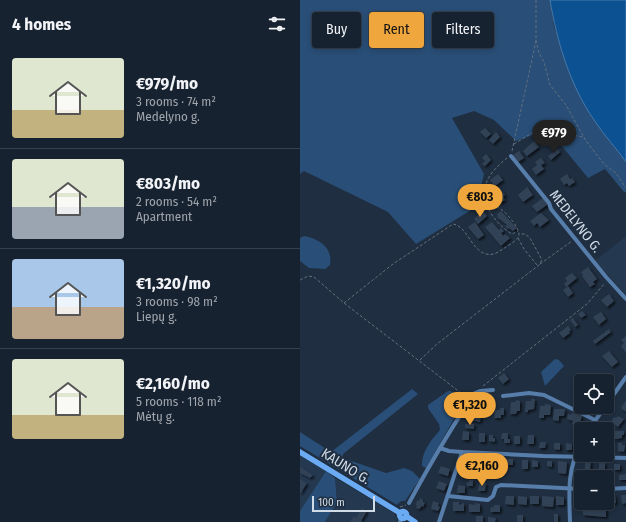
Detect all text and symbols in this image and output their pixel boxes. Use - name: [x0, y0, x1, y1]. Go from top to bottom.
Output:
- chip: Buy: [312, 12, 361, 48]
- chip: Rent: [369, 12, 424, 48]
- chip: Filters: [432, 12, 494, 48]
- icon: filters: [266, 13, 288, 35]
- text: 4 homes: [12, 14, 71, 35]
- text: €979/mo: [136, 73, 198, 94]
- icon: home: [44, 74, 92, 122]
- text: 3 rooms · 74 m²: [136, 94, 216, 109]
- text: Medelyno g.: [136, 109, 200, 124]
- pin: €979: [530, 120, 578, 154]
- text: €979: [541, 125, 567, 140]
- text: €803/mo: [136, 173, 200, 194]
- icon: home: [44, 175, 92, 223]
- pin: €803: [456, 184, 504, 218]
- street label: MEDELYNO G.: [546, 187, 605, 256]
- text: €803: [467, 189, 493, 204]
- text: 2 rooms · 54 m²: [136, 194, 217, 209]
- text: Apartment: [136, 209, 192, 224]
- text: €1,320/mo: [136, 273, 210, 294]
- icon: home: [44, 275, 92, 323]
- text: 3 rooms · 98 m²: [136, 294, 218, 309]
- text: Liepų g.: [136, 309, 177, 324]
- text: €2,160/mo: [136, 373, 210, 394]
- map controls: [574, 374, 614, 510]
- button: locate: [574, 374, 614, 414]
- icon: home: [44, 375, 92, 423]
- pin: €1,320: [437, 392, 503, 426]
- text: 5 rooms · 118 m²: [136, 394, 221, 409]
- text: €1,320: [453, 397, 487, 412]
- text: Mėtų g.: [136, 409, 175, 424]
- button: +: [574, 422, 614, 462]
- street label: KAUNO G.: [318, 445, 373, 488]
- pin: €2,160: [449, 453, 515, 487]
- text: €2,160: [465, 458, 499, 473]
- button: −: [574, 470, 614, 510]
- scale bar: [312, 494, 375, 513]
- text: 100 m: [318, 496, 345, 509]

